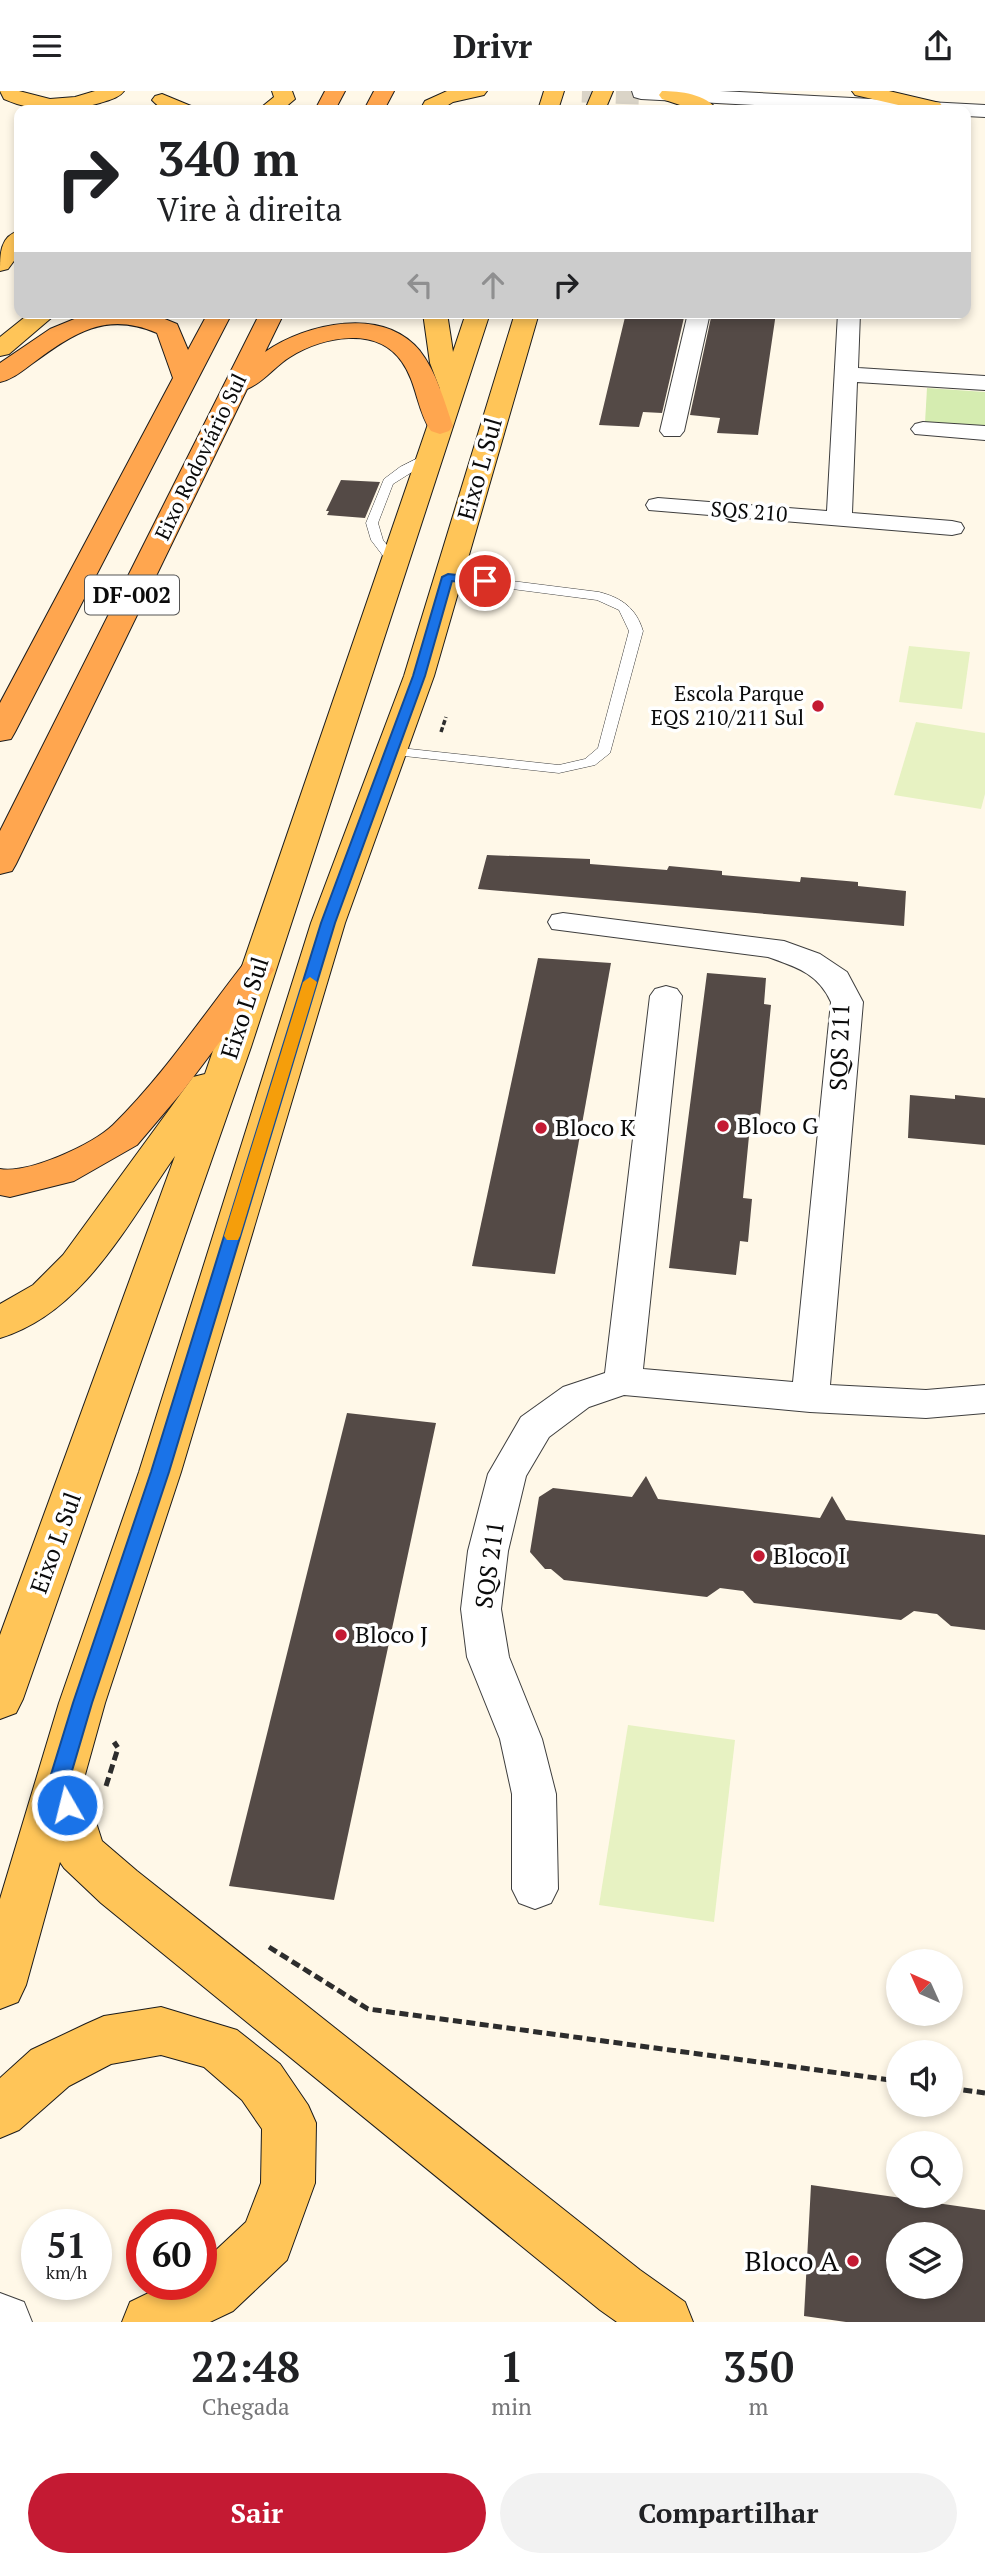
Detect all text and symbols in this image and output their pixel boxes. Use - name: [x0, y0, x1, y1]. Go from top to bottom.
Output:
- text: Drivr: [453, 25, 532, 67]
- icon: menu: [28, 27, 66, 65]
- icon: share: [919, 27, 957, 65]
- text: 340 m: [157, 125, 299, 190]
- icon: right: [42, 133, 133, 224]
- text: Vire à direita: [157, 188, 342, 230]
- icon: left: [401, 266, 439, 304]
- icon: ahead: [474, 266, 512, 304]
- icon: right: [547, 266, 585, 304]
- street label: Eixo Rodoviário Sul: [148, 369, 253, 544]
- street label: Eixo L Sul: [449, 414, 509, 524]
- street label: SQS 210: [710, 494, 788, 528]
- pin: [455, 551, 515, 611]
- icon: arrive: [466, 562, 504, 600]
- road number: DF-002: [85, 575, 179, 615]
- place label: Escola Parque EQS 210/211 Sul: [651, 679, 804, 731]
- marker: Escola Parque EQS 210/211 Sul: [810, 698, 826, 714]
- street label: Eixo L Sul: [213, 953, 276, 1063]
- street label: SQS 211: [821, 1003, 857, 1091]
- place label: Bloco G: [737, 1109, 819, 1141]
- place label: Bloco K: [555, 1111, 636, 1143]
- marker: Bloco G: [715, 1118, 731, 1134]
- marker: Bloco K: [533, 1120, 549, 1136]
- street label: Eixo L Sul: [22, 1488, 88, 1598]
- street label: SQS 211: [467, 1519, 511, 1611]
- place label: Bloco I: [773, 1539, 847, 1571]
- marker: Bloco I: [751, 1548, 767, 1564]
- place label: Bloco J: [355, 1618, 428, 1650]
- marker: Bloco J: [333, 1627, 349, 1643]
- position arrow: [30, 1768, 104, 1842]
- north arrow: [886, 1949, 962, 2027]
- map controls: [886, 1949, 963, 2299]
- button: sound: [886, 2040, 963, 2117]
- button: search: [886, 2131, 963, 2208]
- speed limit sign: 60: [126, 2209, 217, 2300]
- text: 51: [47, 2222, 86, 2268]
- button: layers: [886, 2222, 963, 2299]
- place label: Bloco A: [744, 2242, 840, 2279]
- marker: Bloco A: [845, 2253, 861, 2269]
- text: km/h: [46, 2260, 87, 2284]
- text: 22:48: [191, 2338, 300, 2394]
- text: 1: [500, 2338, 523, 2394]
- text: 350: [723, 2338, 794, 2394]
- text: Chegada: [202, 2391, 290, 2422]
- text: min: [491, 2391, 532, 2422]
- text: m: [748, 2391, 768, 2422]
- button: Sair: [28, 2473, 486, 2553]
- button: Compartilhar: [500, 2473, 957, 2553]

